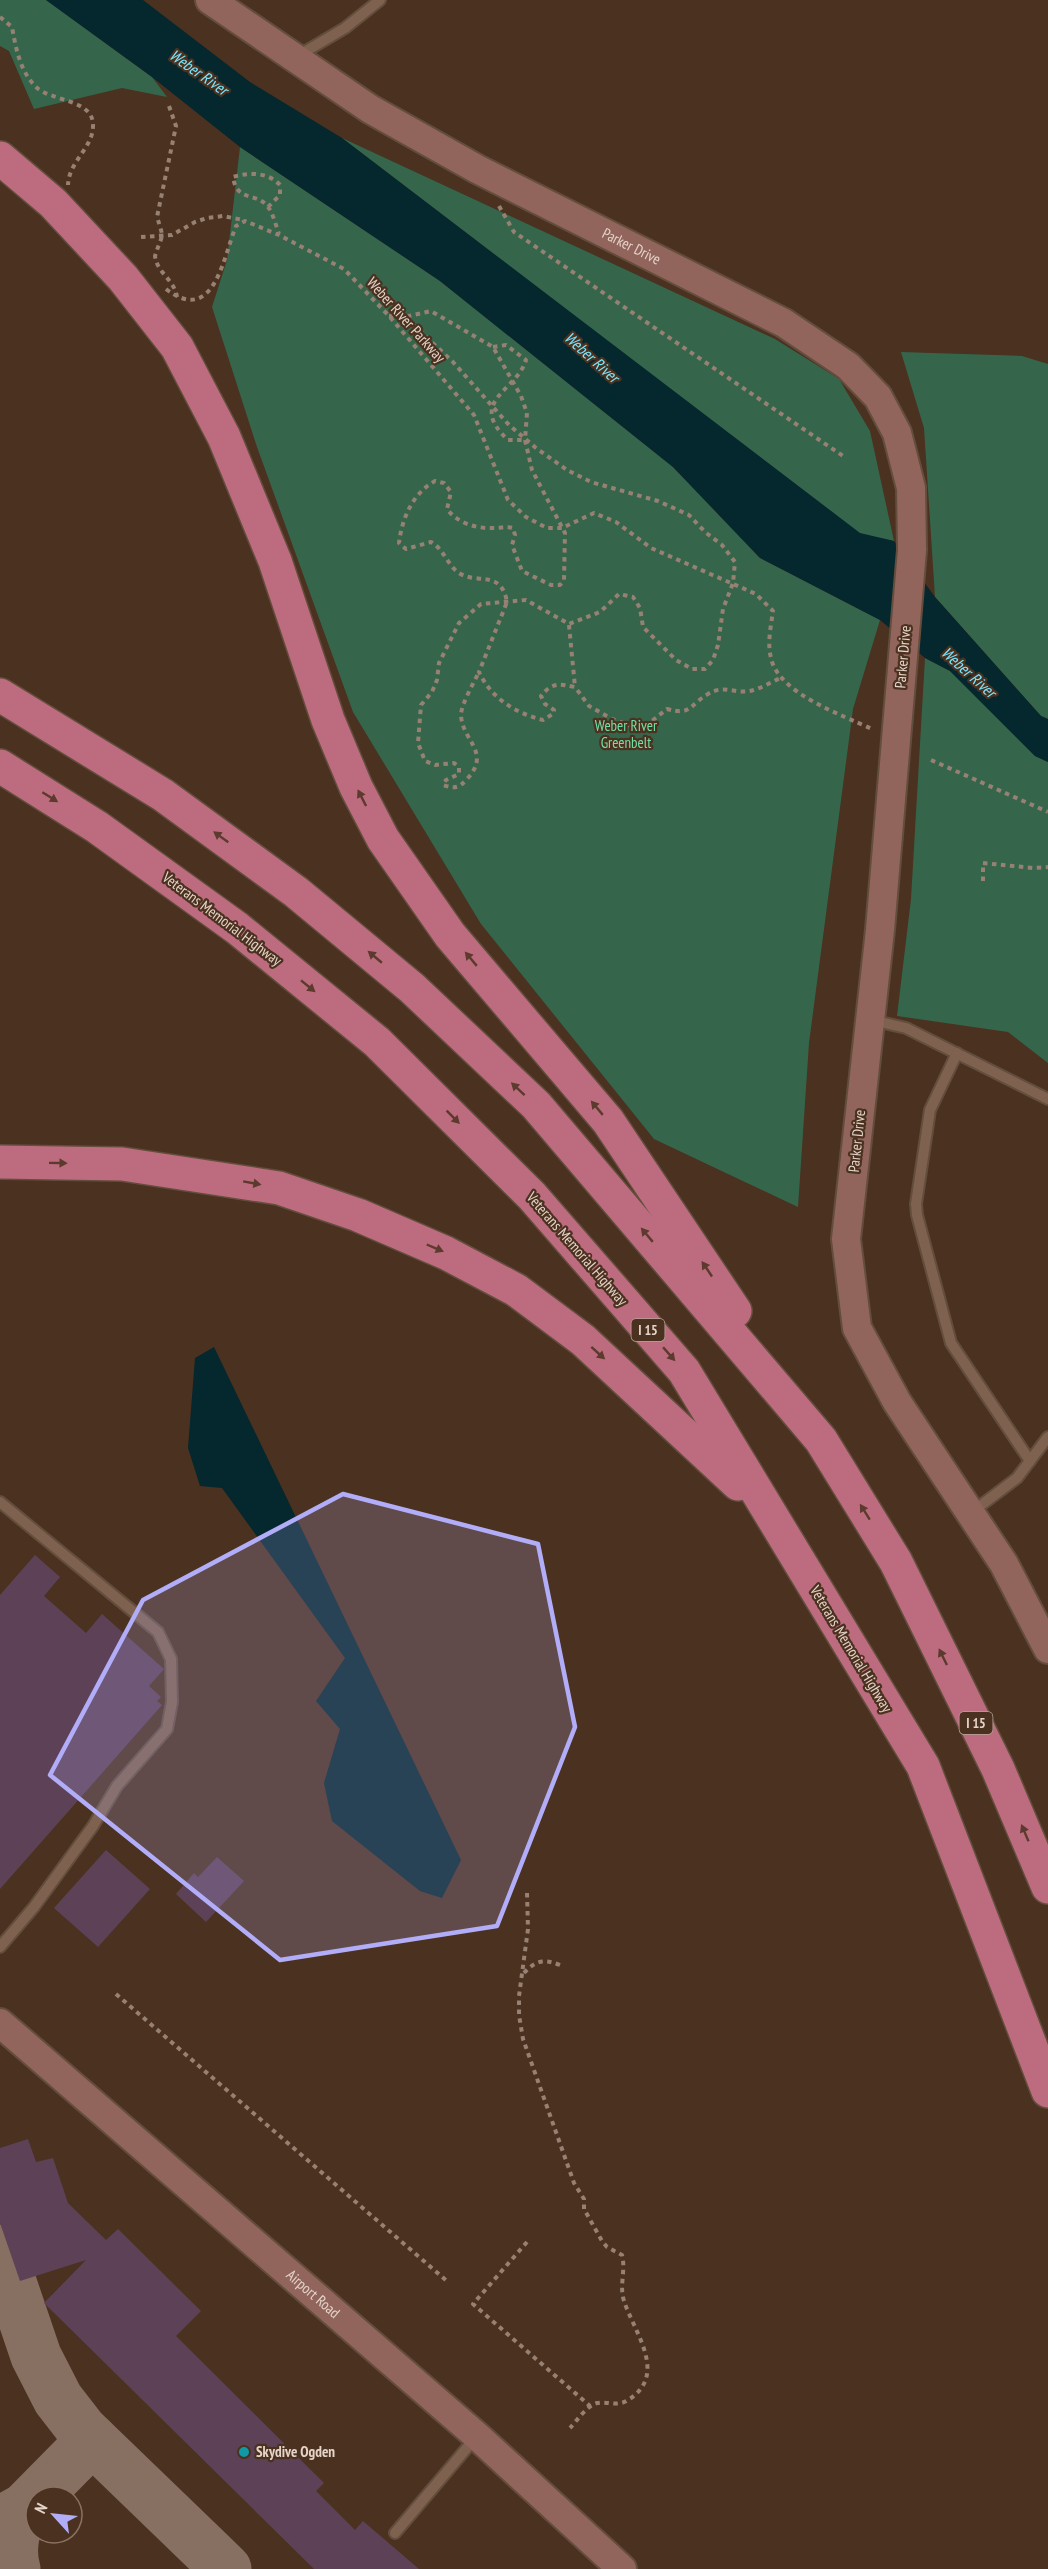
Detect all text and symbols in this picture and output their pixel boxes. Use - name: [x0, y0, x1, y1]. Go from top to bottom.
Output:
- water label: Weber River: [166, 45, 234, 101]
- street label: Parker Drive: [599, 223, 664, 269]
- street label: Weber River Parkway: [363, 273, 450, 367]
- water label: Weber River: [561, 327, 625, 388]
- street label: Parker Drive: [890, 625, 915, 689]
- water label: Weber River: [938, 642, 1002, 703]
- park label: Weber River Greenbelt: [595, 716, 658, 752]
- one-way arrow: [357, 789, 367, 806]
- one-way arrow: [42, 791, 58, 802]
- one-way arrow: [213, 831, 229, 843]
- street label: Veterans Memorial Highway: [158, 867, 286, 970]
- one-way arrow: [368, 951, 383, 964]
- one-way arrow: [464, 951, 477, 967]
- one-way arrow: [301, 980, 316, 992]
- one-way arrow: [512, 1082, 526, 1096]
- one-way arrow: [591, 1101, 604, 1116]
- street label: Parker Drive: [844, 1109, 869, 1173]
- one-way arrow: [445, 1110, 459, 1124]
- one-way arrow: [49, 1158, 68, 1168]
- one-way arrow: [243, 1179, 262, 1188]
- street label: Veterans Memorial Highway: [522, 1187, 632, 1310]
- one-way arrow: [641, 1228, 654, 1243]
- one-way arrow: [426, 1244, 444, 1254]
- one-way arrow: [701, 1261, 713, 1277]
- road number: I 15: [632, 1319, 664, 1341]
- one-way arrow: [591, 1346, 605, 1360]
- one-way arrow: [662, 1346, 675, 1361]
- one-way arrow: [860, 1504, 871, 1520]
- street label: Veterans Memorial Highway: [806, 1581, 897, 1716]
- one-way arrow: [938, 1648, 948, 1665]
- road number: I 15: [960, 1712, 992, 1734]
- one-way arrow: [1020, 1824, 1030, 1842]
- street label: Airport Road: [283, 2265, 344, 2322]
- place label: Skydive Ogden: [256, 2442, 335, 2461]
- marker: Skydive Ogden: [237, 2445, 251, 2459]
- north arrow: [24, 2485, 84, 2545]
- text: N: [30, 2500, 52, 2517]

